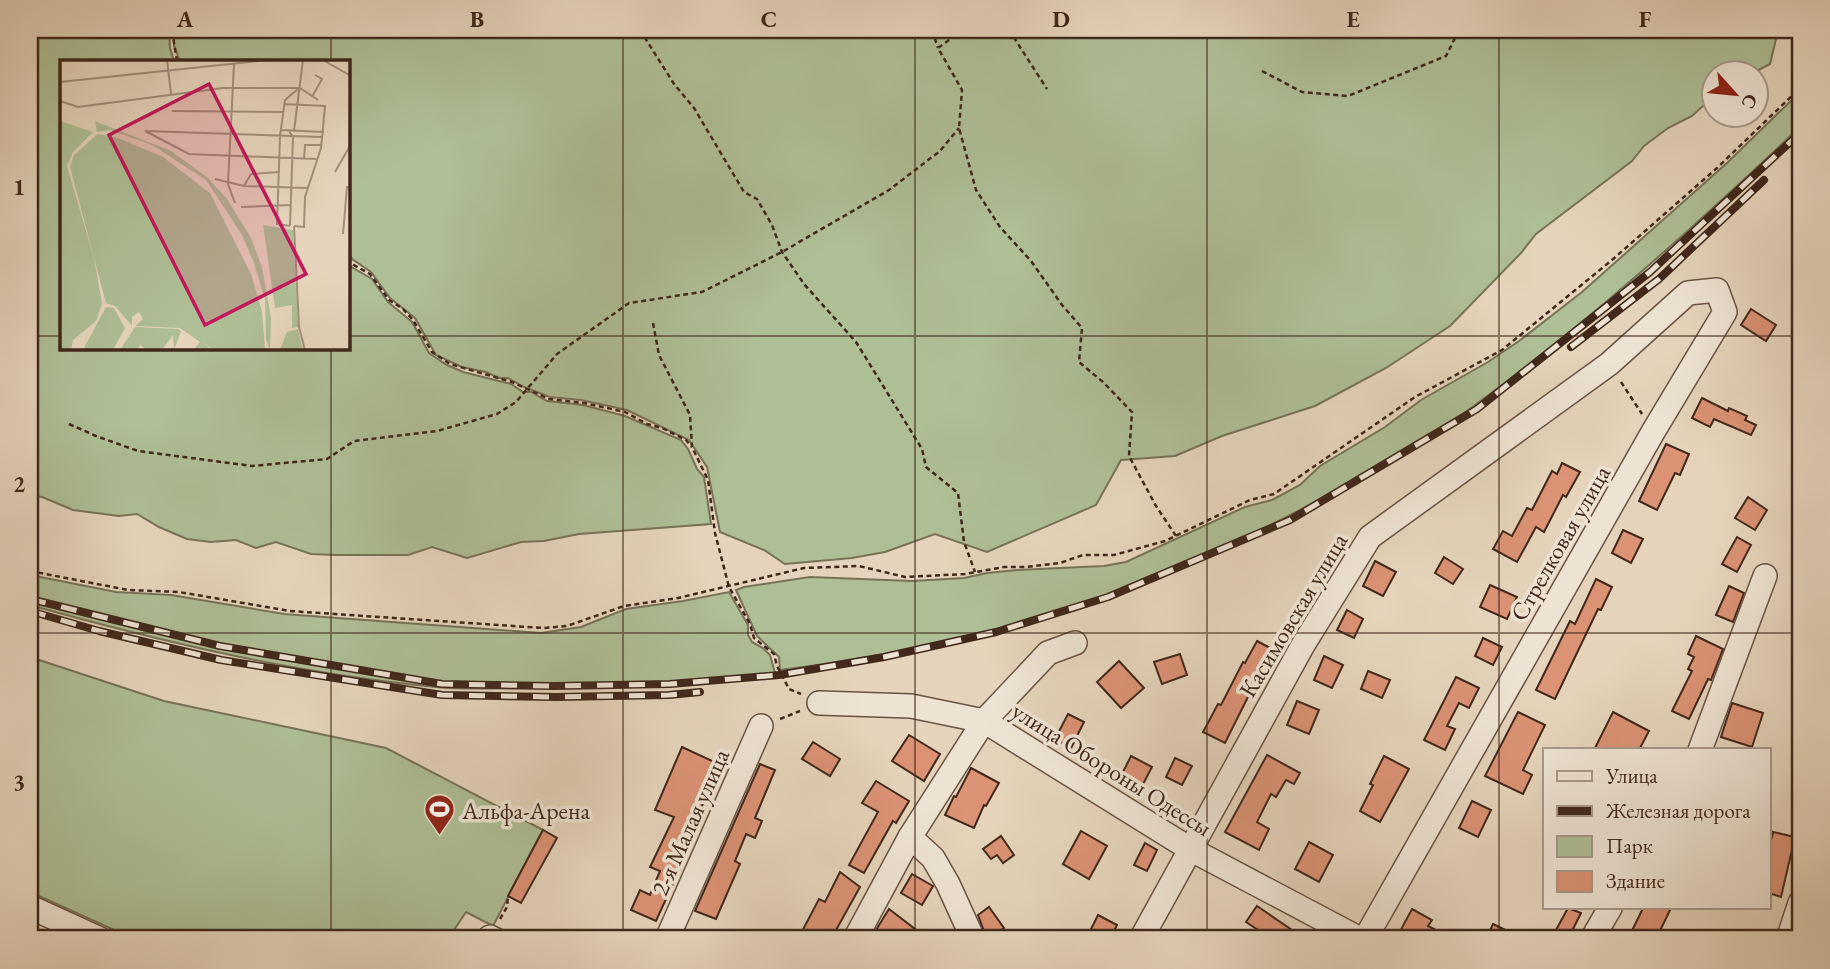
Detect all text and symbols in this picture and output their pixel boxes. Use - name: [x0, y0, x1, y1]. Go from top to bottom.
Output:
- text: A: [176, 4, 194, 34]
- text: B: [470, 4, 484, 34]
- text: C: [761, 4, 777, 34]
- text: D: [1052, 4, 1070, 34]
- text: E: [1346, 4, 1360, 34]
- text: F: [1639, 4, 1652, 34]
- inset map: [60, 60, 350, 350]
- north arrow: [1700, 60, 1770, 130]
- text: С: [1736, 90, 1764, 113]
- text: 1: [13, 172, 25, 202]
- street label: Стрелковая улица: [1503, 459, 1617, 626]
- text: 2: [13, 469, 25, 499]
- street label: Касимовская улица: [1232, 527, 1354, 703]
- street label: улица Обороны Одессы: [1006, 695, 1218, 843]
- street label: 2-я Малая улица: [644, 744, 736, 900]
- legend: [1543, 748, 1770, 909]
- text: Улица: [1605, 762, 1658, 789]
- text: 3: [13, 767, 25, 797]
- sports icon: Альфа-Арена: [422, 793, 456, 837]
- place label: Альфа-Арена: [461, 795, 590, 826]
- text: Железная дорога: [1605, 797, 1751, 824]
- text: Парк: [1606, 832, 1653, 859]
- text: Здание: [1606, 867, 1665, 894]

